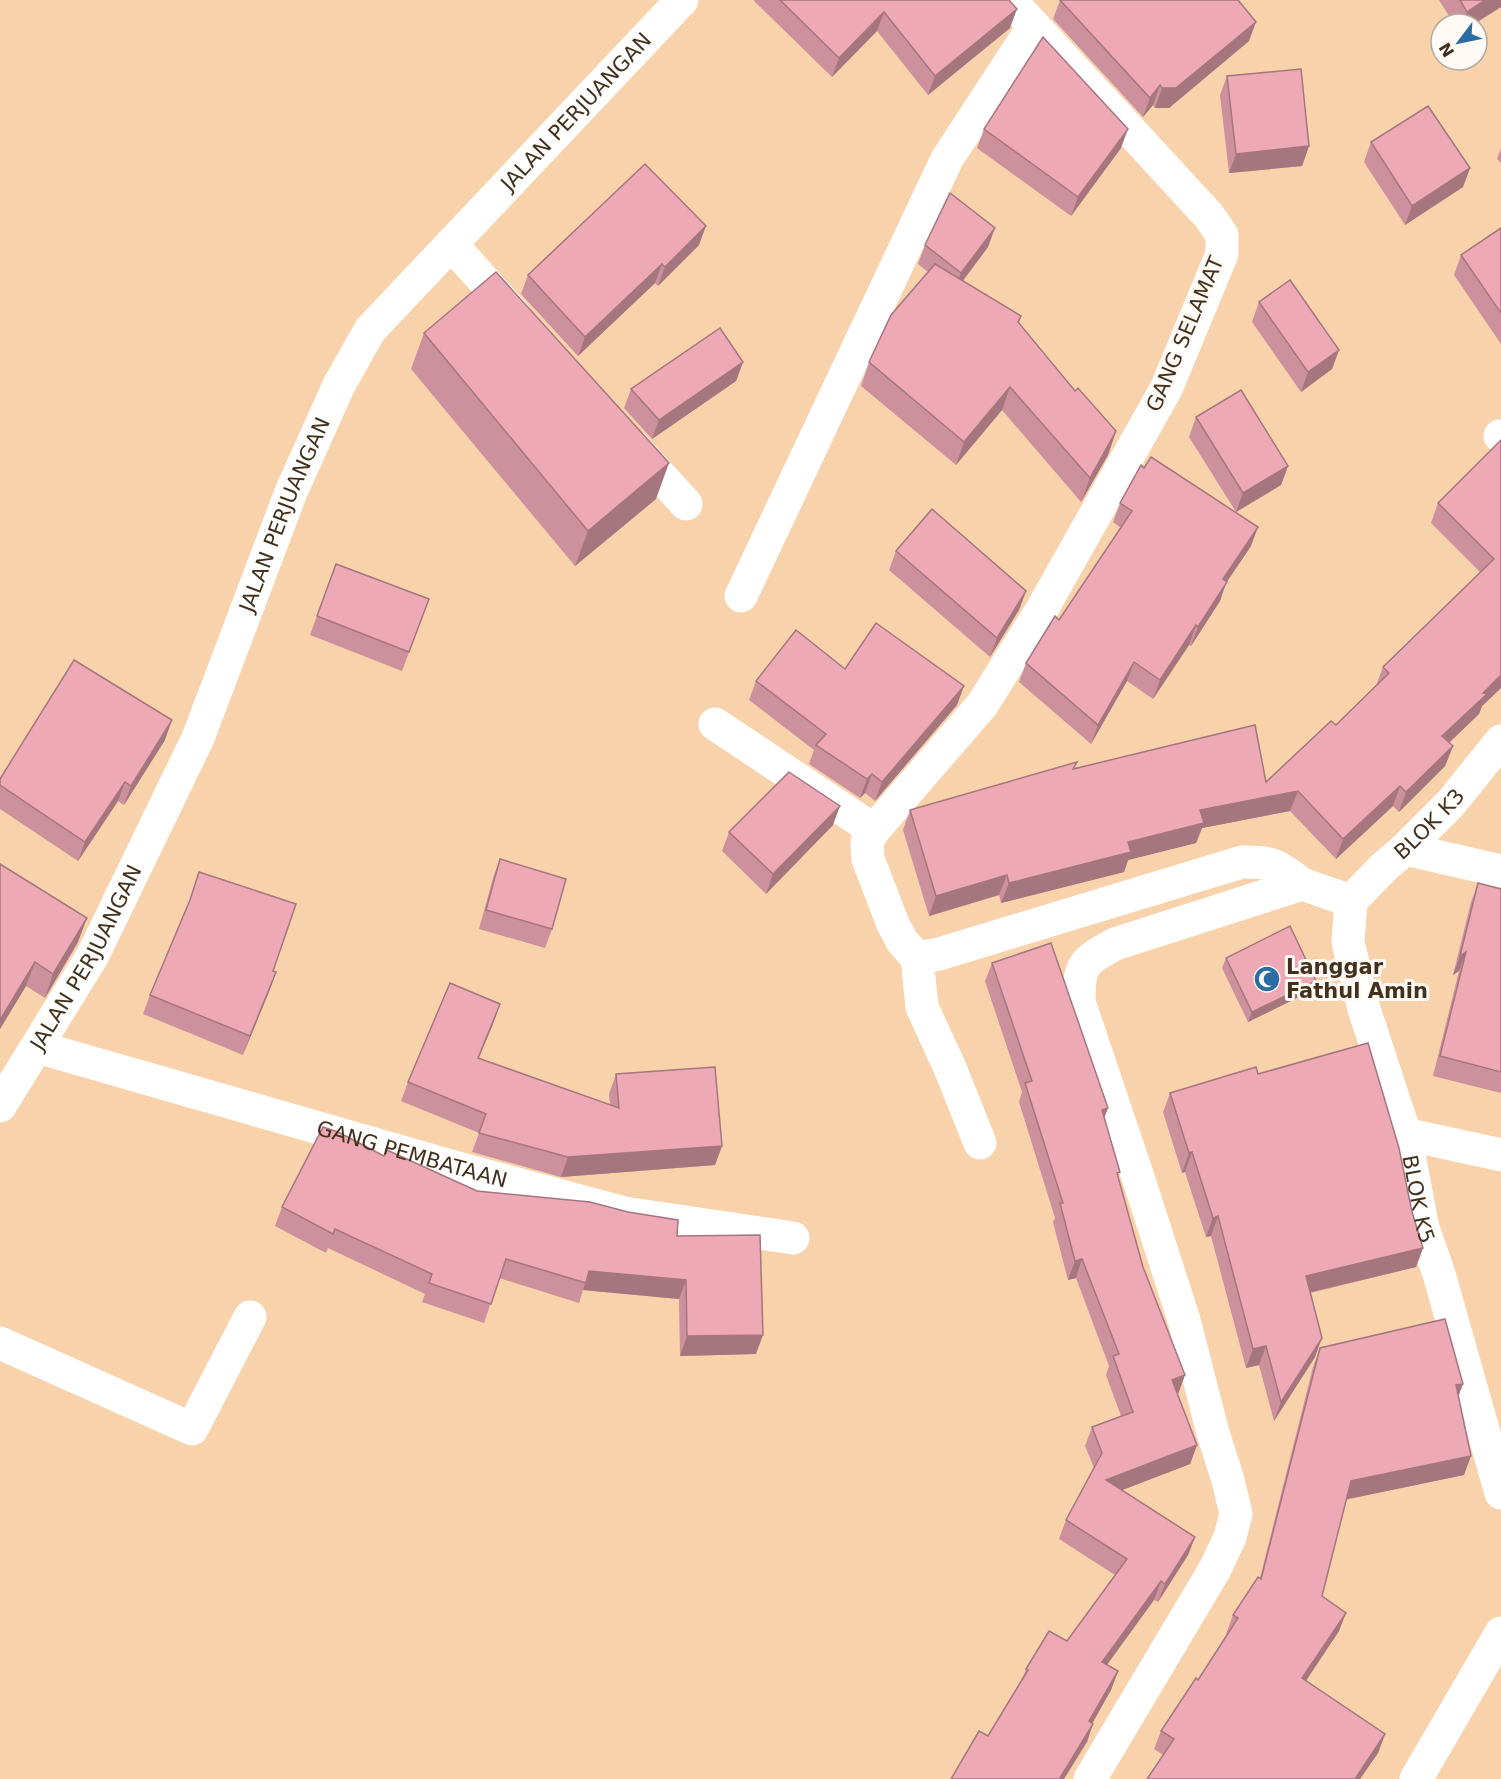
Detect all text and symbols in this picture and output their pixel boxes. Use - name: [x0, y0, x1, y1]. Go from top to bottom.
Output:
- north arrow: [1429, 12, 1489, 72]
- street label: JALAN PERJUANGAN: [495, 28, 656, 197]
- text: N: [1435, 39, 1458, 60]
- street label: GANG SELAMAT: [1141, 253, 1229, 415]
- street label: JALAN PERJUANGAN: [234, 414, 335, 617]
- street label: BLOK K3: [1390, 784, 1470, 864]
- street label: JALAN PERJUANGAN: [24, 861, 147, 1056]
- place label: Langgar Fathul Amin: [1286, 955, 1428, 1003]
- mosque icon: Langgar Fathul Amin: [1252, 964, 1282, 994]
- street label: GANG PEMBATAAN: [314, 1116, 510, 1193]
- street label: BLOK K5: [1397, 1153, 1439, 1247]

